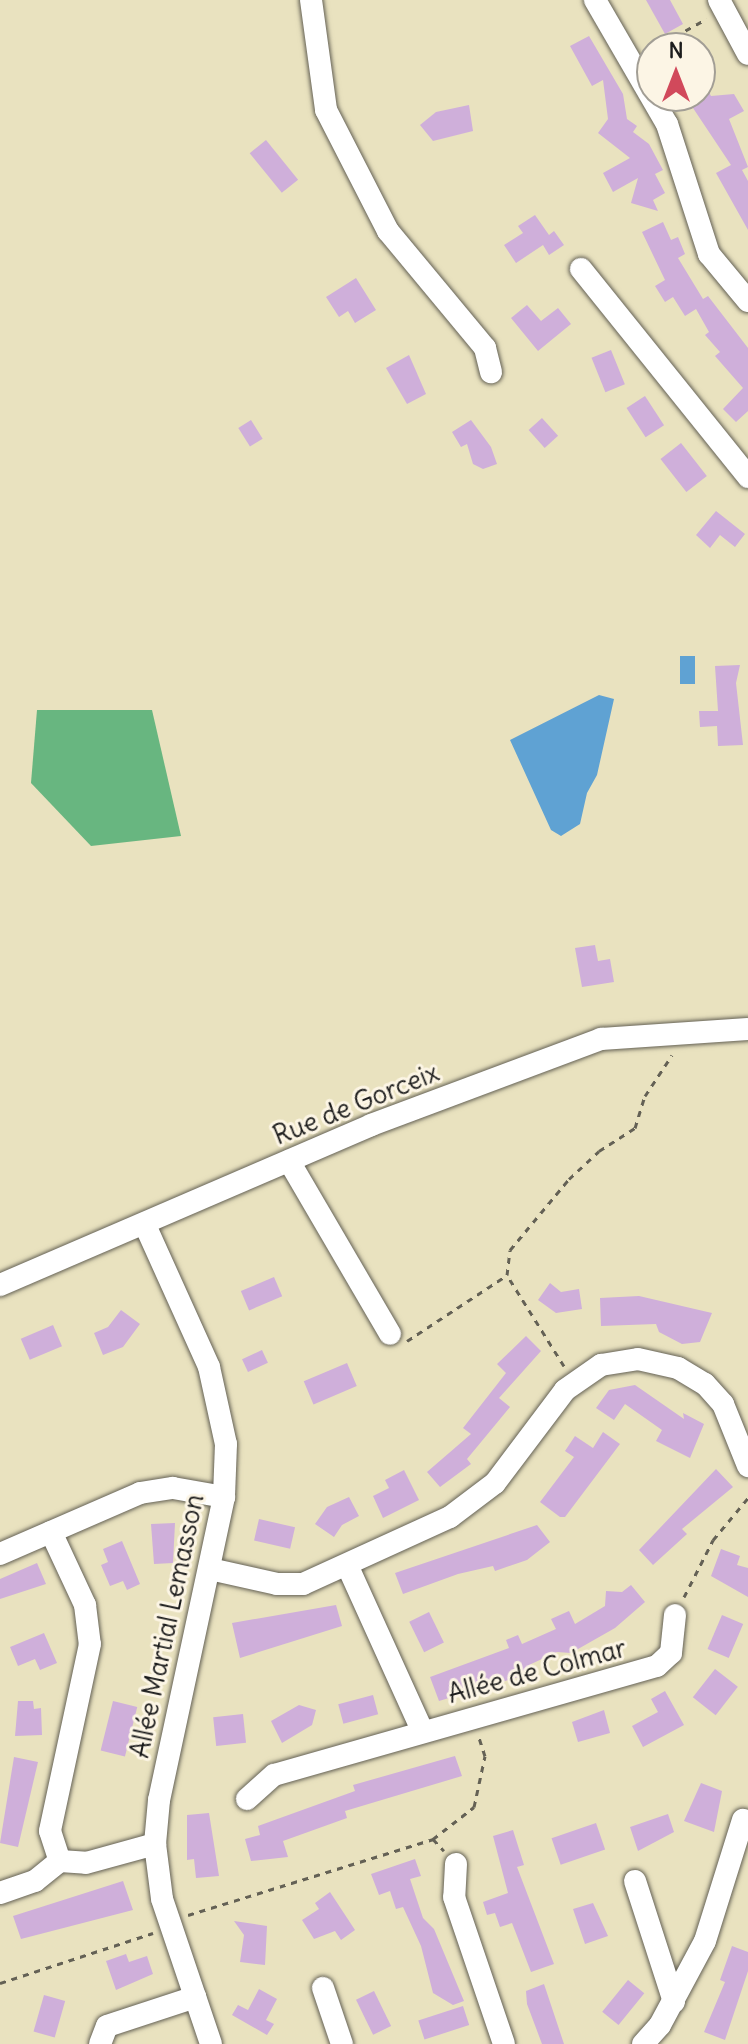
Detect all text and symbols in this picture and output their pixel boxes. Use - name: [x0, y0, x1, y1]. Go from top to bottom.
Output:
- north arrow: [636, 32, 716, 112]
- text: N: [668, 36, 684, 64]
- street label: Rue de Gorceix: [268, 1057, 444, 1151]
- street label: Allée Martial Lemasson: [124, 1491, 210, 1761]
- street label: Allée de Colmar: [444, 1632, 630, 1710]

